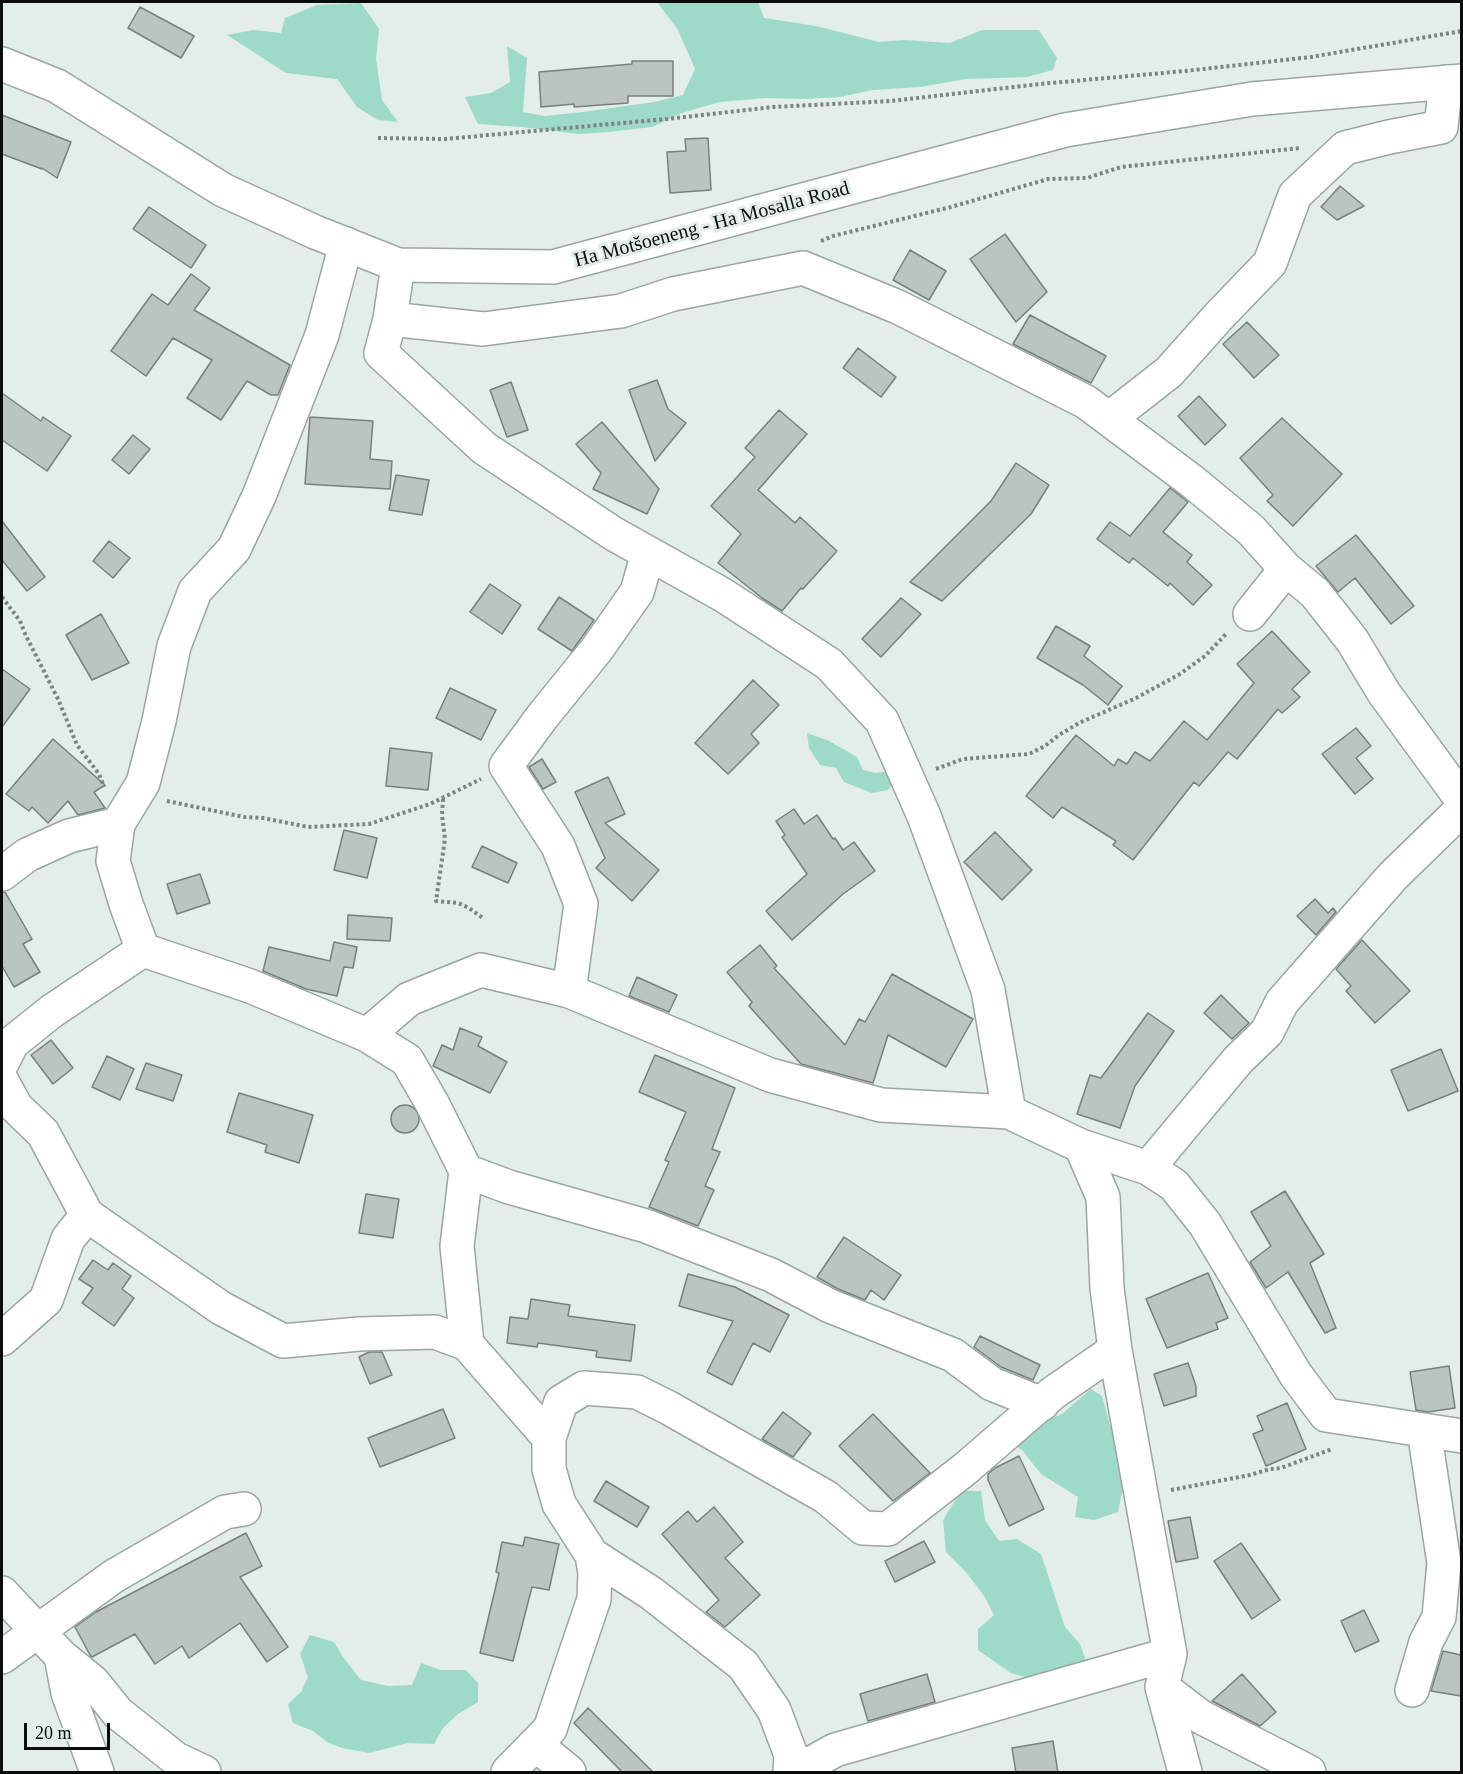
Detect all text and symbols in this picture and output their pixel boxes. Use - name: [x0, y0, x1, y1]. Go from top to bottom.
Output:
- street label: Ha Motšoeneng - Ha Mosalla Road: [572, 177, 852, 273]
- scale bar: [27, 1711, 112, 1749]
- text: 20 m: [35, 1723, 72, 1743]

